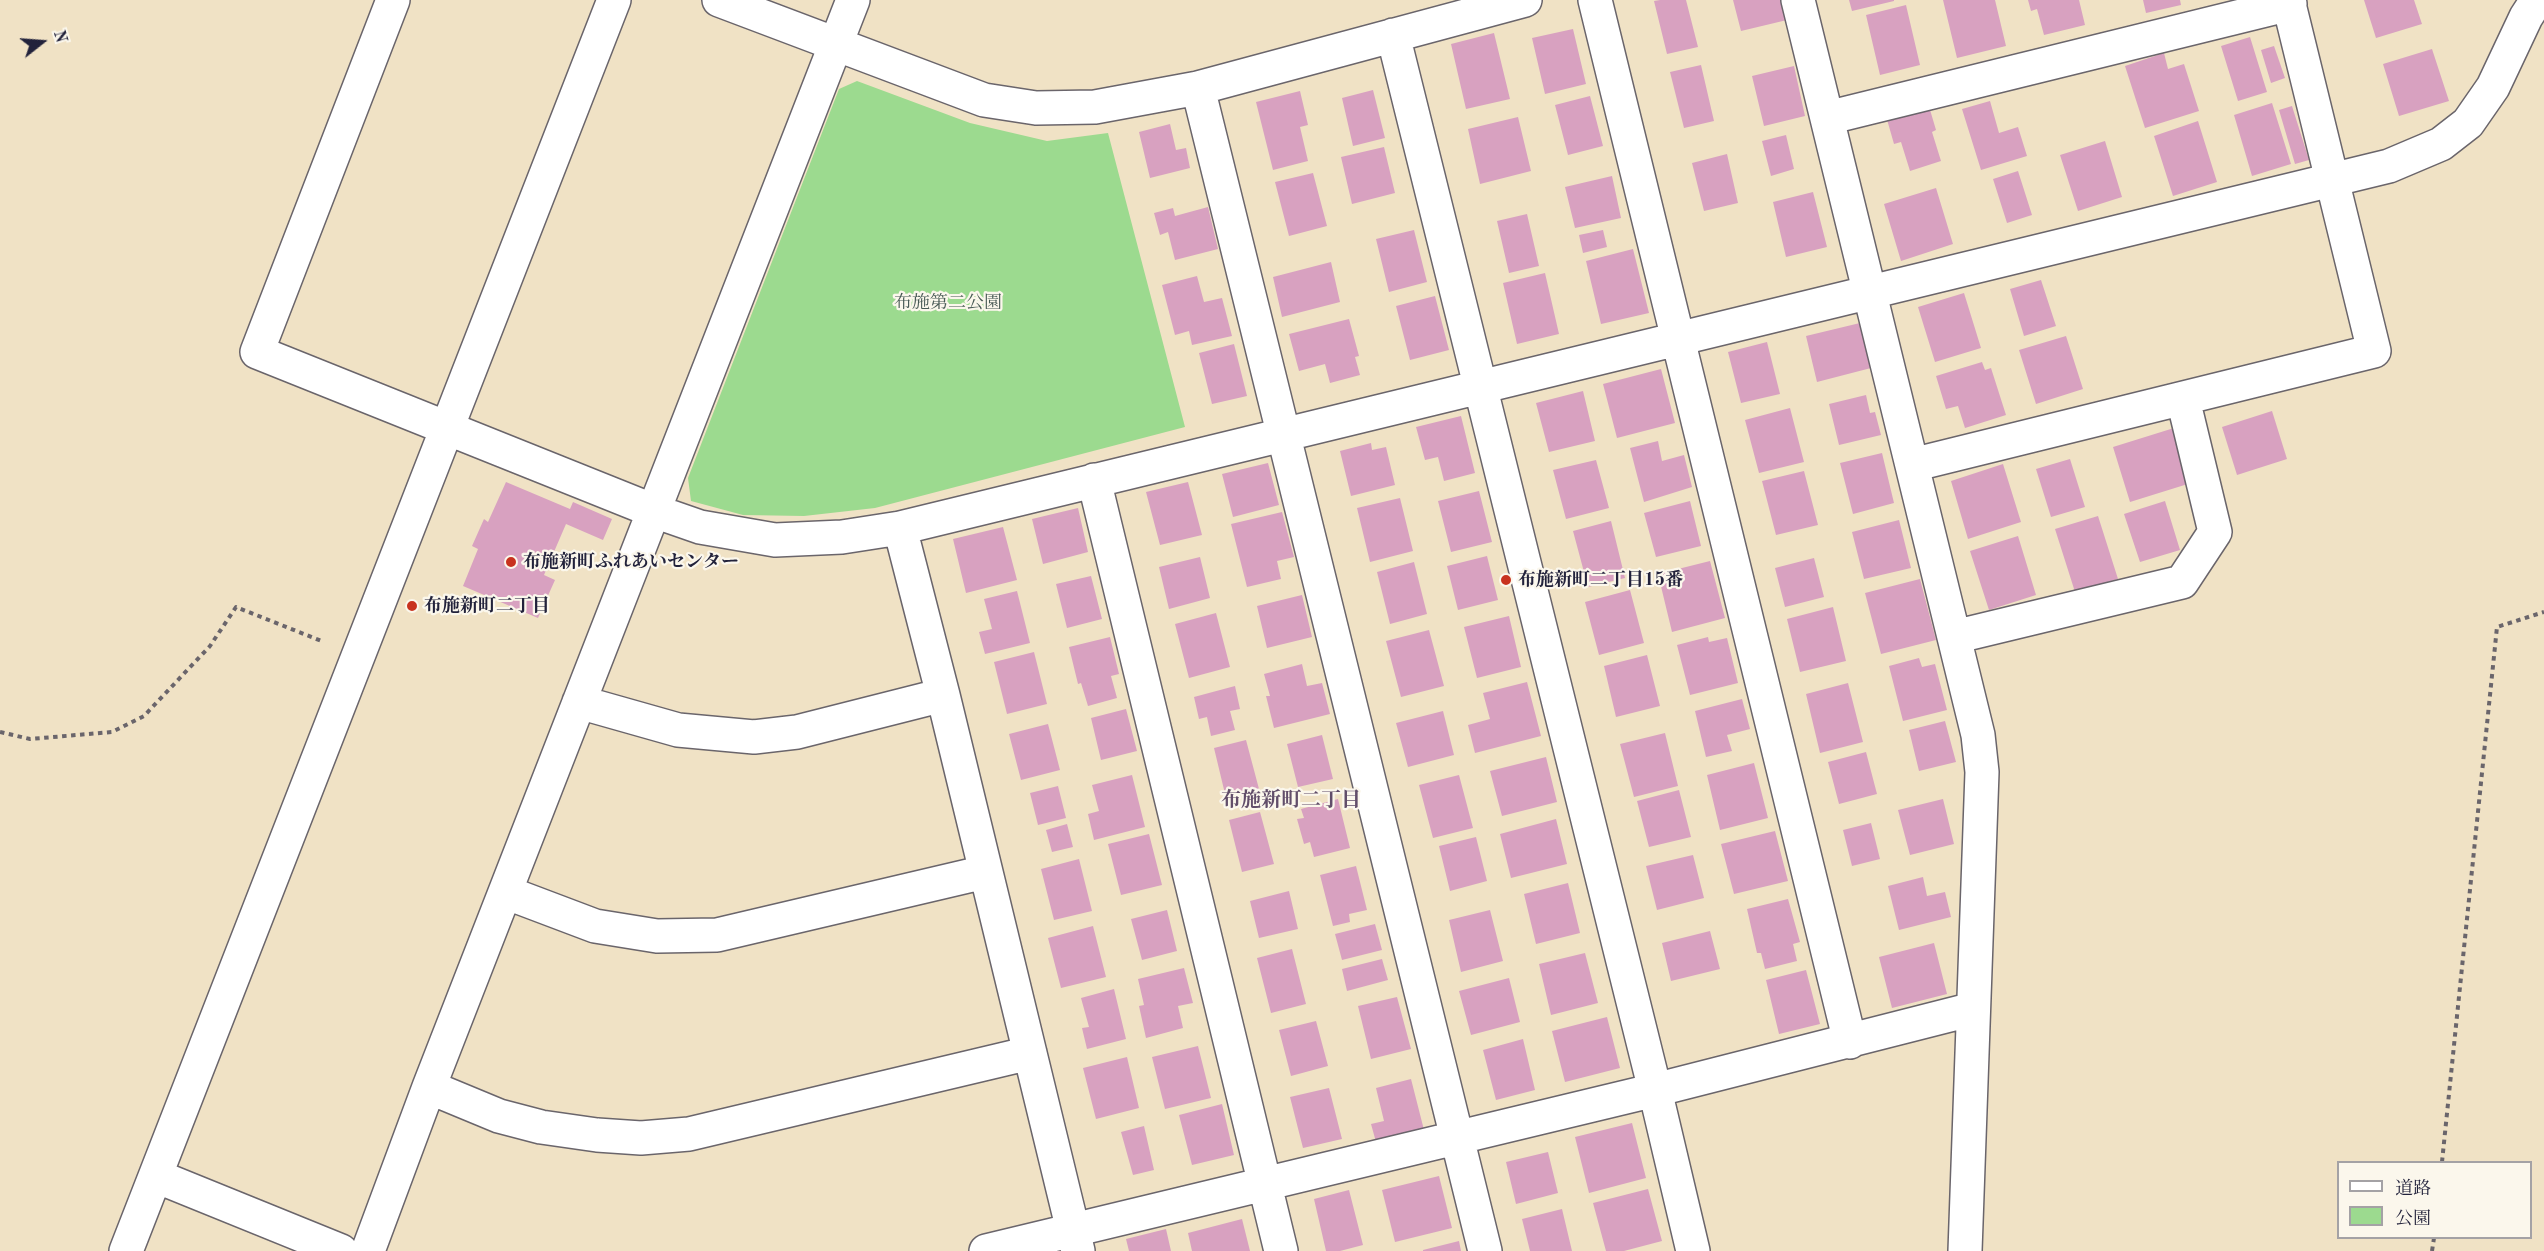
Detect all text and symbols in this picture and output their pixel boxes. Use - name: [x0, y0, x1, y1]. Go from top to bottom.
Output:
- north arrow: [12, 12, 72, 72]
- text: N: [50, 29, 69, 45]
- park label: 布施第二公園: [894, 292, 1002, 314]
- place label: 布施新町ふれあいセンター: [523, 551, 739, 573]
- marker: 布施新町ふれあいセンター: [504, 555, 518, 569]
- place label: 布施新町二丁目15番: [1518, 569, 1683, 591]
- marker: 布施新町二丁目15番: [1499, 573, 1513, 587]
- place label: 布施新町二丁目: [424, 595, 550, 617]
- marker: 布施新町二丁目: [405, 599, 419, 613]
- district label: 布施新町二丁目: [1221, 789, 1361, 813]
- legend: [2337, 1161, 2532, 1239]
- text: 道路: [2395, 1180, 2431, 1198]
- text: 公園: [2395, 1210, 2431, 1228]

